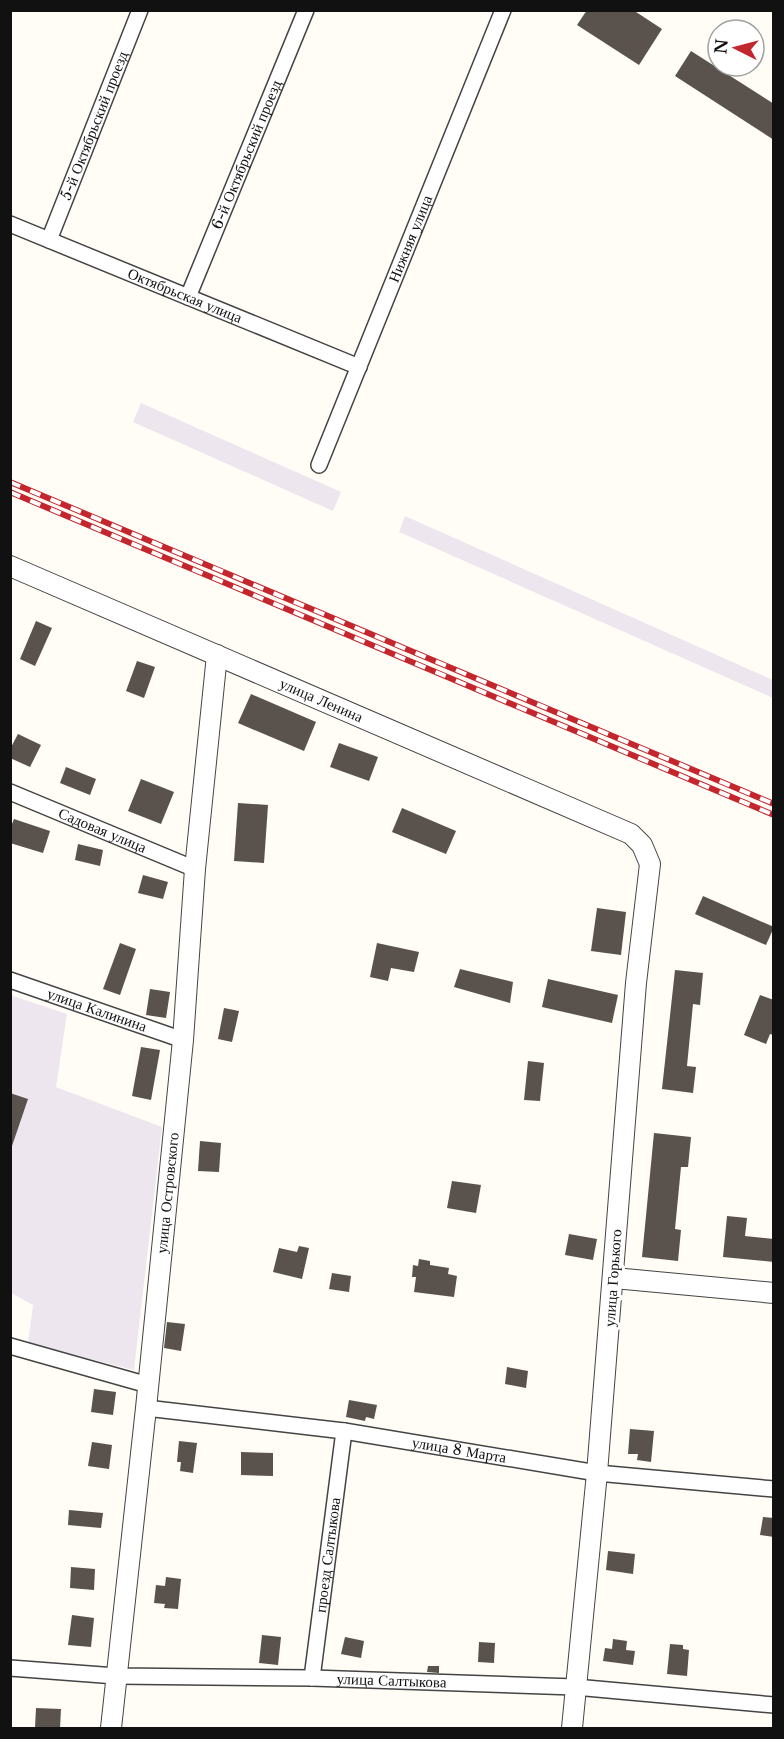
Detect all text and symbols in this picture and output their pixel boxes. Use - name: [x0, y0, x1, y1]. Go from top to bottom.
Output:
- north arrow: [706, 18, 766, 78]
- text: N: [710, 38, 732, 55]
- street label: 5-й Октябрьский проезд: [56, 48, 132, 203]
- street label: 6-й Октябрьский проезд: [207, 77, 285, 232]
- street label: Нижняя улица: [384, 192, 436, 285]
- street label: Октябрьская улица: [125, 263, 245, 327]
- street label: улица Ленина: [277, 674, 366, 726]
- street label: Садовая улица: [56, 803, 150, 857]
- street label: улица Калинина: [45, 984, 150, 1036]
- street label: улица Островского: [152, 1131, 183, 1254]
- street label: улица Горького: [600, 1228, 625, 1327]
- street label: улица 8 Марта: [410, 1432, 508, 1467]
- street label: проезд Салтыкова: [311, 1496, 344, 1614]
- street label: улица Салтыкова: [336, 1669, 447, 1692]

